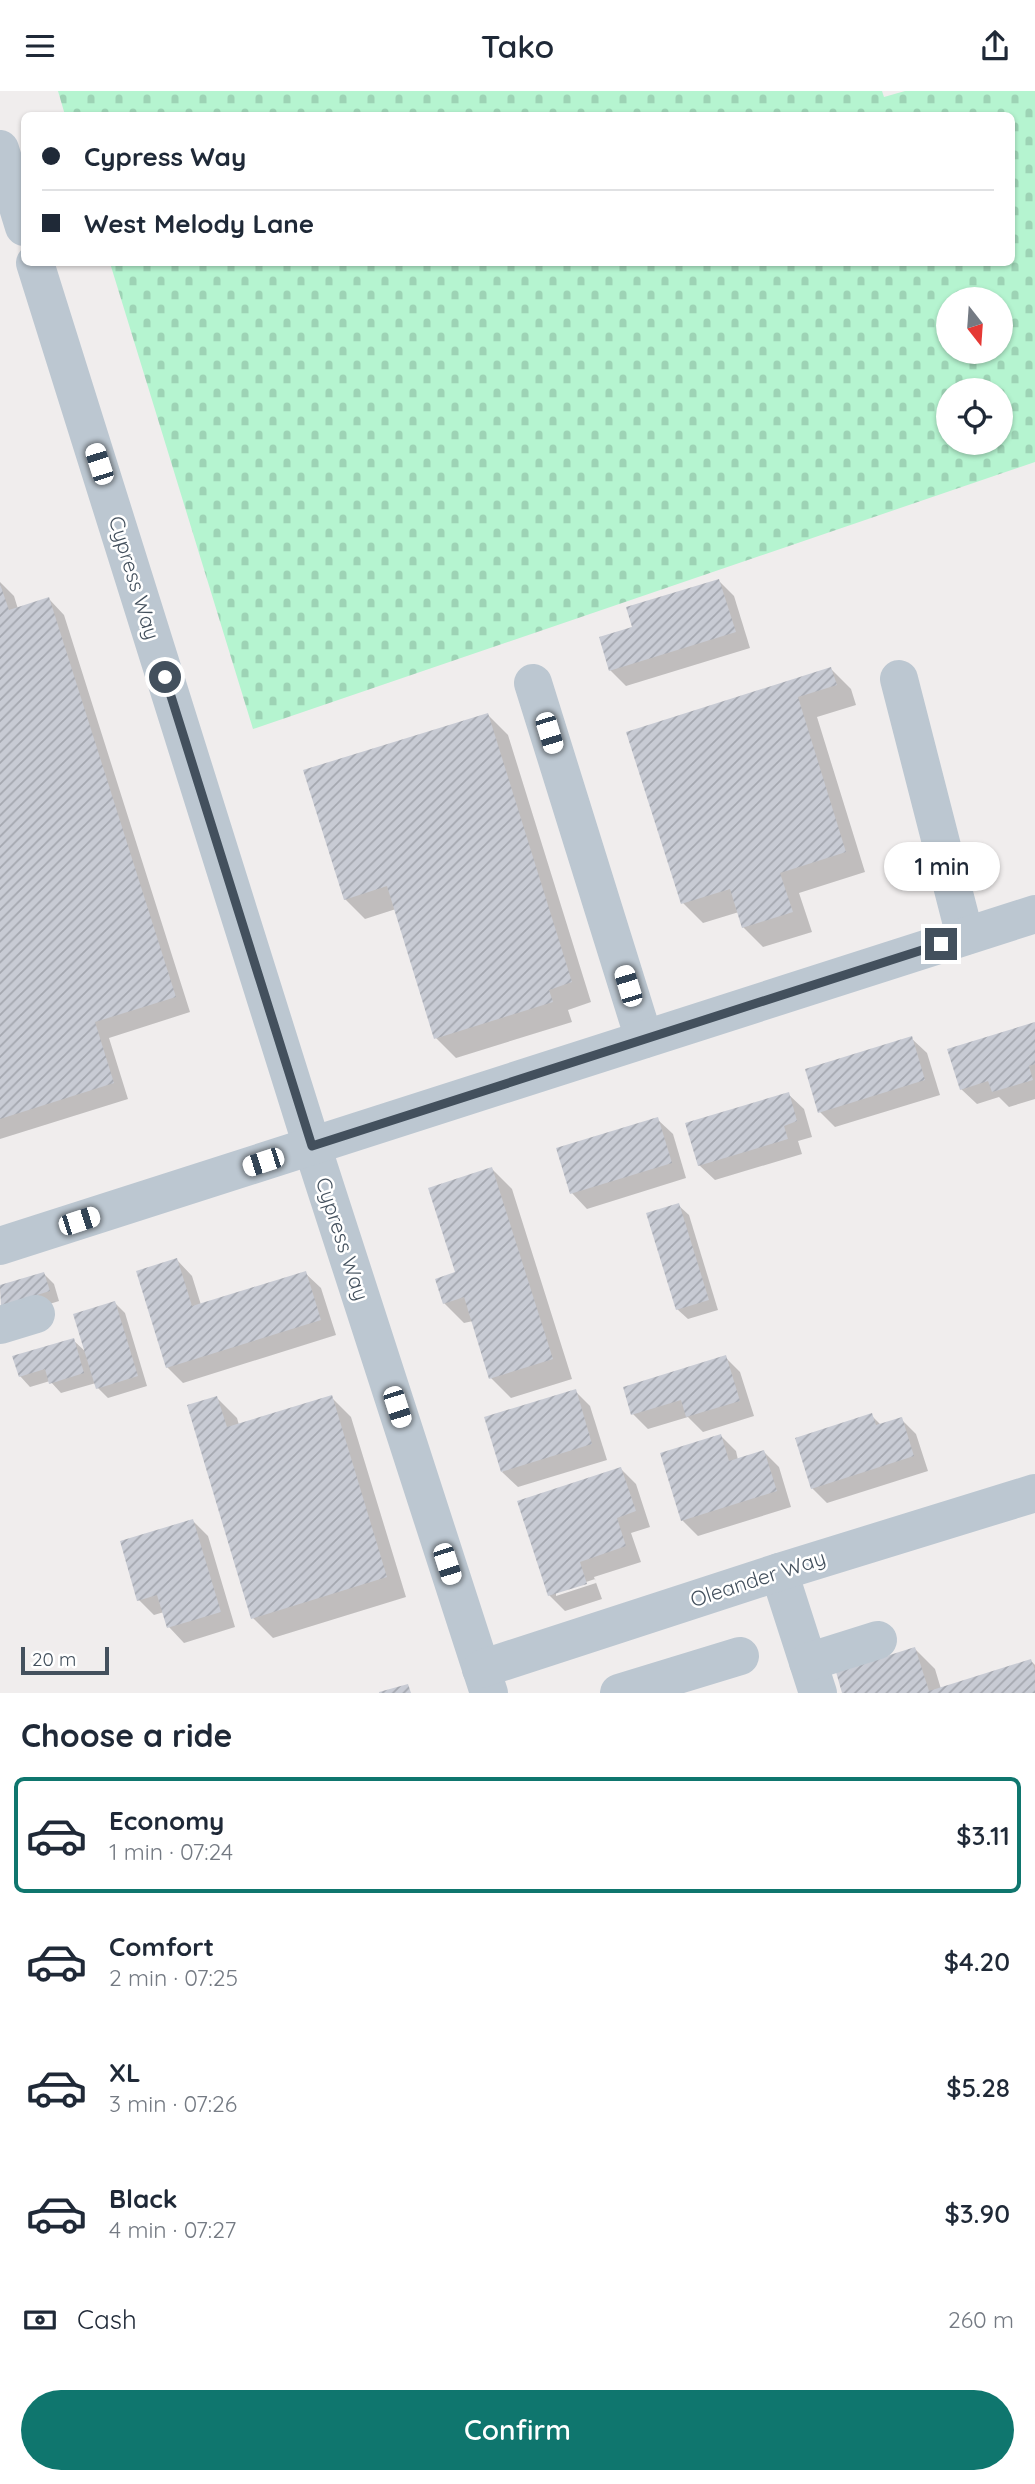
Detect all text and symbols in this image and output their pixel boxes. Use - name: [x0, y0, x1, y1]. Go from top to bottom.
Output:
- text: Tako: [481, 26, 554, 66]
- icon: menu: [21, 27, 59, 65]
- icon: share: [976, 27, 1014, 65]
- text: Cypress Way: [84, 140, 246, 173]
- text: West Melody Lane: [84, 207, 314, 240]
- north arrow: [936, 287, 1013, 364]
- map controls: [936, 287, 1013, 455]
- button: locate: [936, 378, 1013, 455]
- car: [83, 441, 116, 487]
- street label: Cypress Way: [104, 513, 166, 643]
- route start: [149, 661, 181, 693]
- car: [533, 710, 566, 756]
- callout: 1 min: [883, 843, 999, 891]
- text: 1 min: [914, 852, 970, 881]
- route end: [925, 928, 957, 960]
- car: [612, 963, 645, 1009]
- car: [240, 1146, 287, 1178]
- street label: Cypress Way: [311, 1174, 375, 1304]
- car: [56, 1205, 103, 1237]
- car: [381, 1384, 414, 1430]
- car: [431, 1541, 464, 1587]
- street label: Oleander Way: [687, 1544, 829, 1612]
- scale bar: [21, 1644, 108, 1676]
- text: 20 m: [32, 1647, 76, 1671]
- text: Choose a ride: [21, 1715, 233, 1755]
- icon: car: [25, 1804, 88, 1867]
- text: Economy: [109, 1804, 224, 1837]
- text: $3.11: [956, 1819, 1010, 1852]
- text: 1 min · 07:24: [109, 1837, 233, 1866]
- icon: car: [25, 1930, 88, 1993]
- text: Comfort: [109, 1930, 214, 1963]
- text: $4.20: [944, 1945, 1010, 1978]
- text: 2 min · 07:25: [109, 1963, 238, 1992]
- icon: car: [25, 2056, 88, 2119]
- text: XL: [109, 2056, 141, 2089]
- text: $5.28: [946, 2071, 1010, 2104]
- text: 3 min · 07:26: [109, 2089, 237, 2118]
- icon: car: [25, 2182, 88, 2245]
- text: Black: [109, 2182, 178, 2215]
- text: $3.90: [945, 2197, 1010, 2230]
- text: 4 min · 07:27: [109, 2215, 236, 2244]
- icon: cash: [21, 2301, 59, 2339]
- text: Cash: [77, 2303, 137, 2336]
- text: 260 m: [948, 2305, 1014, 2334]
- button: Confirm: [21, 2390, 1014, 2470]

